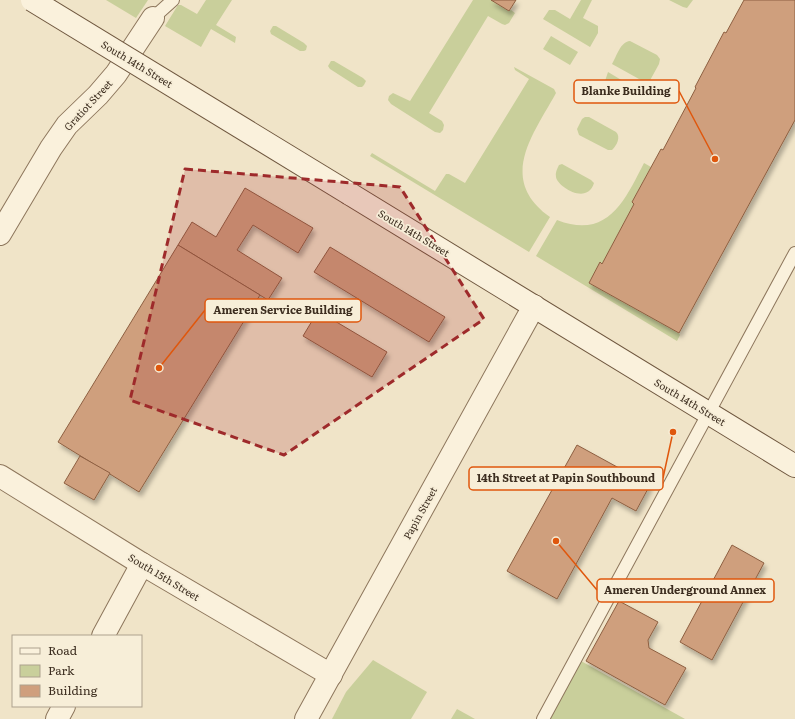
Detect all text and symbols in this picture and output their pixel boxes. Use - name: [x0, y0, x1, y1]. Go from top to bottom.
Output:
- street label: South 14th Street: [99, 36, 176, 91]
- street label: Gratiot Street: [60, 76, 115, 134]
- callout: Blanke Building: [574, 80, 679, 103]
- text: Blanke Building: [581, 82, 671, 98]
- street label: South 14th Street: [376, 205, 453, 260]
- callout: Ameren Service Building: [205, 299, 361, 322]
- text: Ameren Service Building: [213, 301, 353, 317]
- street label: South 14th Street: [652, 374, 729, 429]
- callout: 14th Street at Papin Southbound: [469, 467, 663, 490]
- text: 14th Street at Papin Southbound: [477, 469, 655, 485]
- street label: Papin Street: [399, 484, 440, 542]
- street label: South 15th Street: [126, 549, 203, 604]
- callout: Ameren Underground Annex: [597, 579, 774, 602]
- text: Ameren Underground Annex: [604, 581, 766, 597]
- legend: [12, 635, 142, 707]
- text: Road: [48, 641, 78, 659]
- text: Park: [48, 661, 75, 679]
- text: Building: [48, 681, 98, 699]

